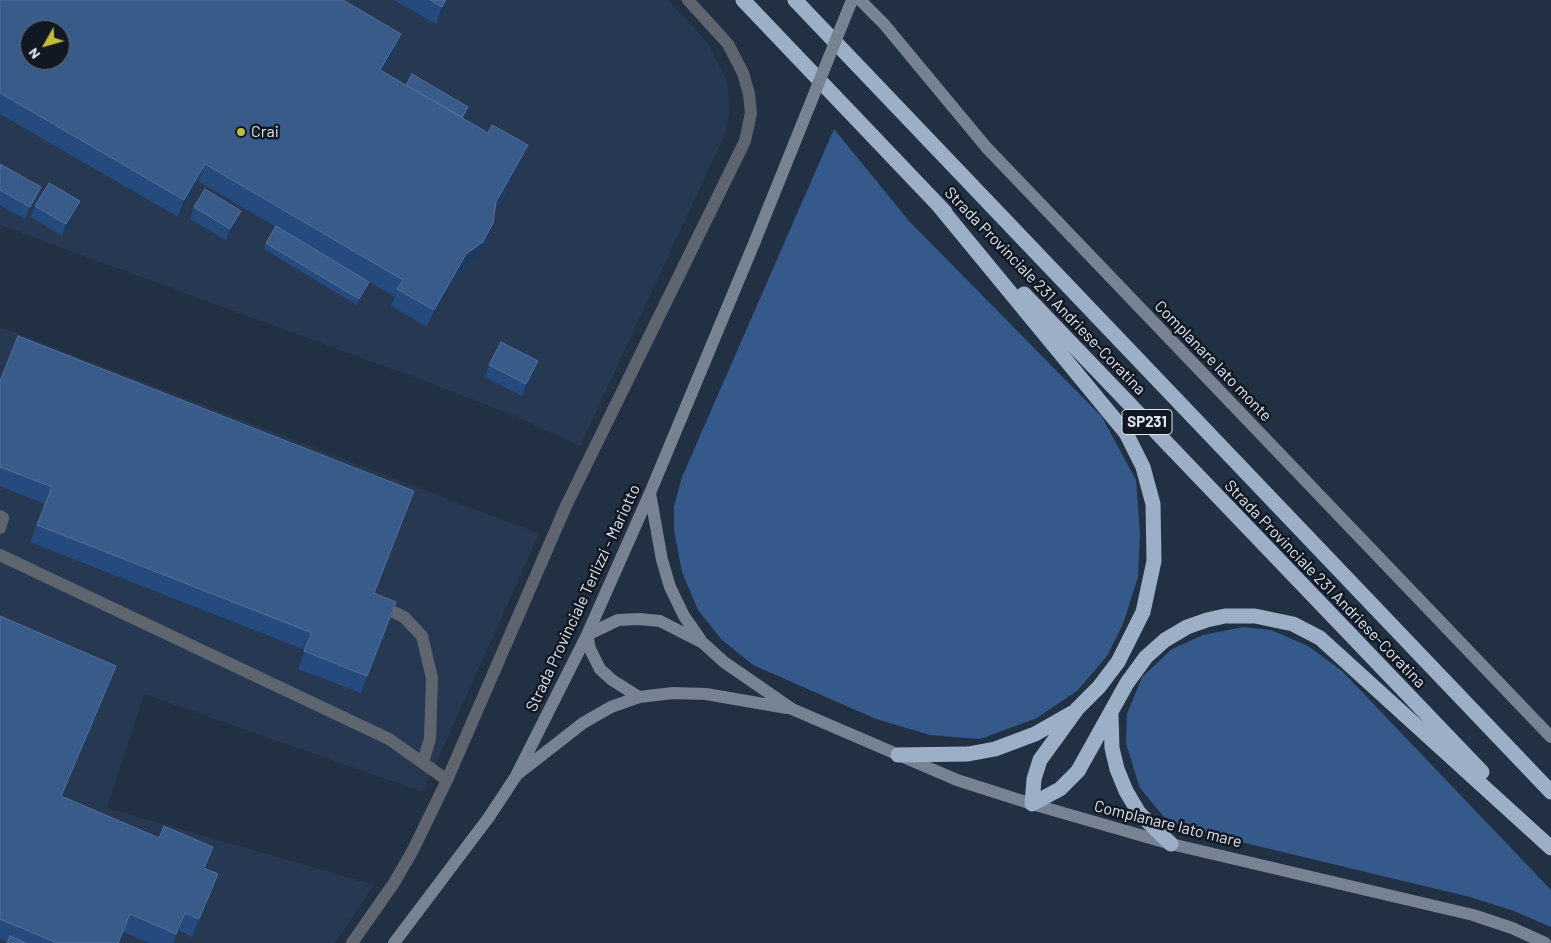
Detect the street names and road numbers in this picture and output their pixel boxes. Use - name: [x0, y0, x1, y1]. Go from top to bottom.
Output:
- street label: Strada Provinciale 231 Andriese-Coratina: [940, 183, 1150, 399]
- street label: Complanare lato monte: [1150, 297, 1276, 425]
- road number: SP231: [1122, 410, 1172, 434]
- street label: Strada Provinciale 231 Andriese-Coratina: [1220, 476, 1430, 692]
- street label: Strada Provinciale Terlizzi - Mariotto: [522, 481, 644, 715]
- street label: Complanare lato mare: [1092, 796, 1244, 852]

